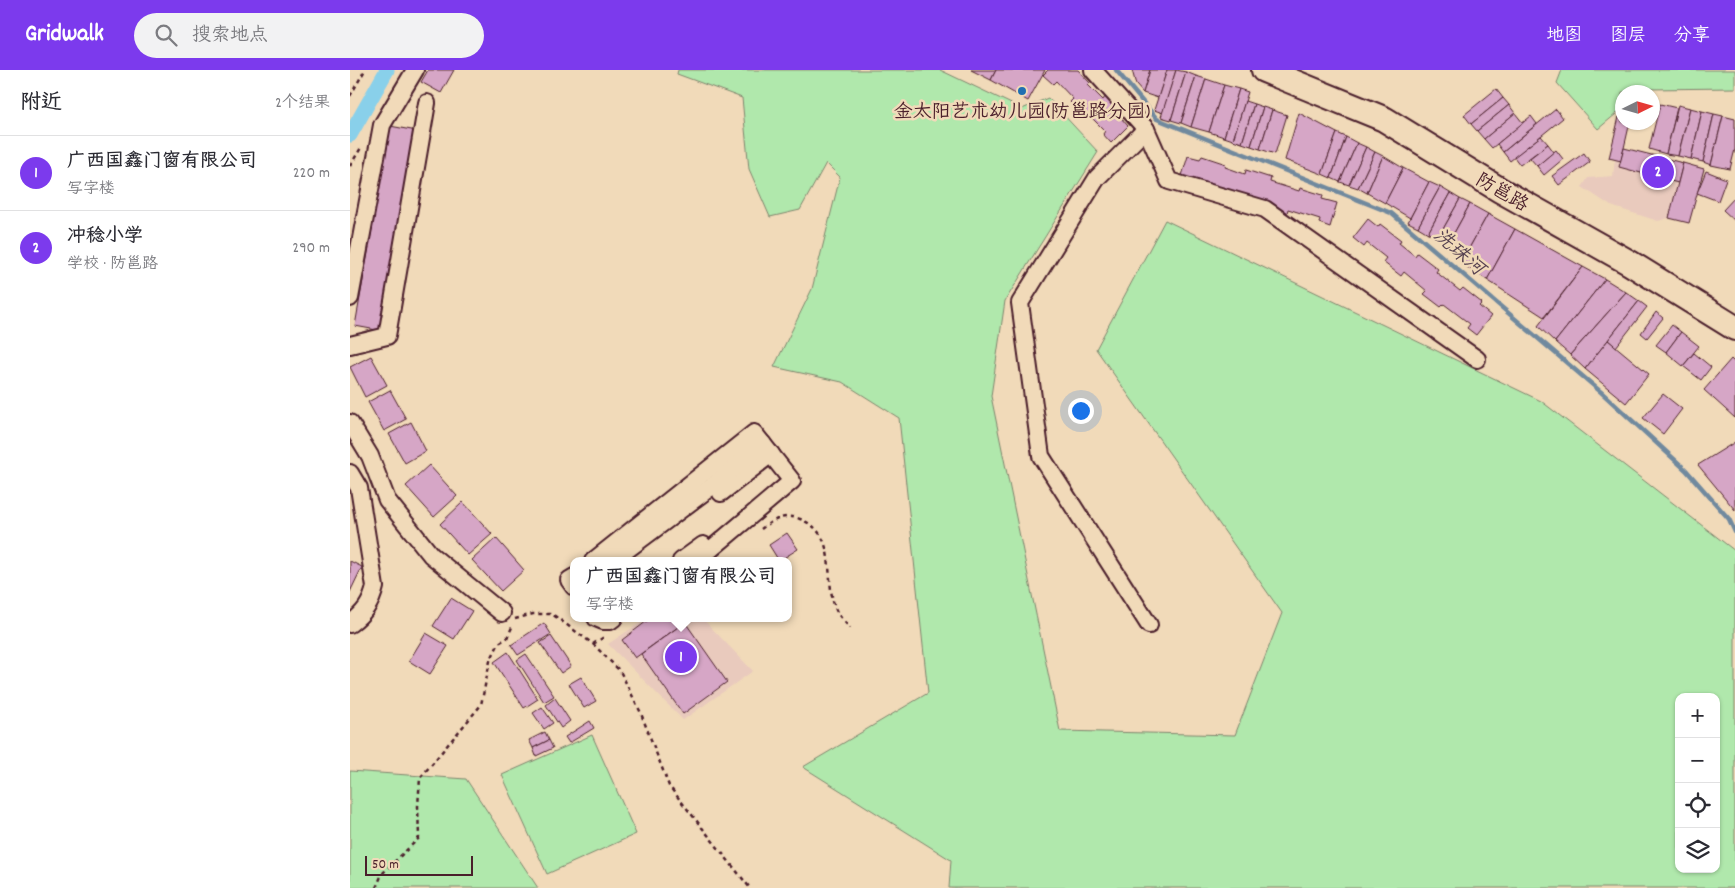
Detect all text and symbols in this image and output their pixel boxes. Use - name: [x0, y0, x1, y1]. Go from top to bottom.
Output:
- search box: [134, 13, 484, 58]
- text: Gridwalk: [25, 18, 104, 52]
- icon: search: [152, 21, 180, 49]
- text: 搜索地点: [192, 23, 268, 50]
- text: 地图: [1546, 24, 1582, 49]
- text: 图层: [1610, 24, 1646, 49]
- text: 分享: [1674, 24, 1710, 49]
- marker: 金太阳艺术幼儿园(防邕路分园): [1016, 85, 1028, 97]
- north arrow: [1615, 85, 1660, 130]
- text: 附近: [20, 89, 62, 119]
- text: 2个结果: [275, 92, 330, 115]
- place label: 金太阳艺术幼儿园(防邕路分园): [894, 100, 1150, 127]
- text: 广西国鑫门窗有限公司: [67, 149, 257, 176]
- pin: 2: [1642, 153, 1674, 191]
- text: 1: [34, 162, 38, 185]
- text: 220 m: [293, 162, 330, 185]
- street label: 防邕路: [1470, 168, 1533, 220]
- text: 写字楼: [67, 178, 115, 201]
- water label: 洗珠河: [1426, 223, 1492, 285]
- text: 冲稔小学: [67, 224, 143, 251]
- text: 2: [33, 237, 40, 260]
- text: 290 m: [292, 237, 330, 260]
- text: 学校 · 防邕路: [67, 253, 158, 276]
- your location: [1068, 398, 1094, 424]
- popup: [570, 557, 792, 622]
- text: 广西国鑫门窗有限公司: [586, 565, 776, 592]
- text: 写字楼: [586, 594, 634, 617]
- pin: 1: [665, 638, 697, 676]
- map controls: [1675, 693, 1720, 873]
- button: +: [1675, 693, 1720, 738]
- button: −: [1675, 738, 1720, 783]
- button: locate: [1675, 783, 1720, 828]
- button: layers: [1675, 828, 1720, 873]
- scale bar: [365, 853, 472, 876]
- text: 50 m: [372, 855, 399, 875]

